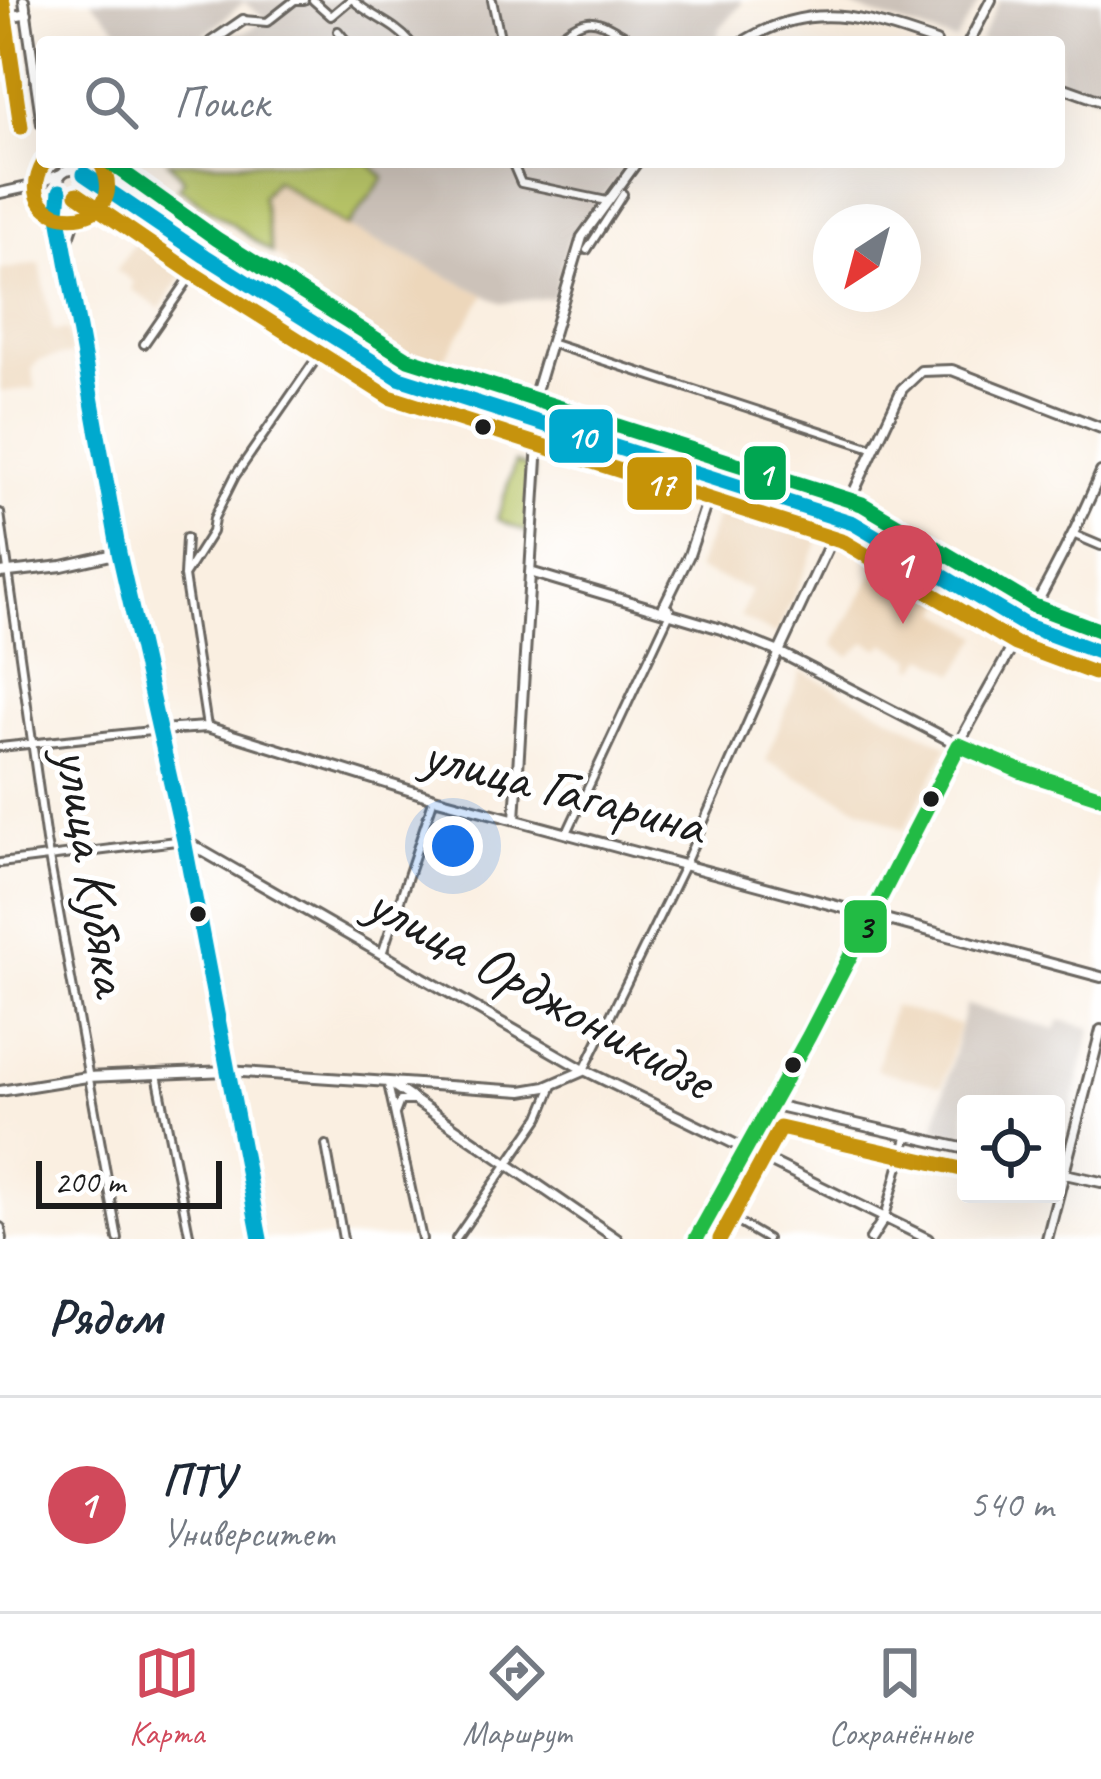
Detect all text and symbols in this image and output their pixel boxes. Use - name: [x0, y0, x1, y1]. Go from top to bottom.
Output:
- search box: [36, 36, 1065, 168]
- icon: search: [78, 69, 144, 135]
- text: Поиск: [174, 74, 269, 131]
- north arrow: [813, 204, 921, 312]
- line badge: 10: [547, 407, 615, 465]
- unlabelled marker: [472, 416, 494, 438]
- text: 10: [566, 416, 599, 458]
- line badge: 1: [742, 444, 788, 502]
- text: 1: [758, 453, 776, 495]
- line badge: 17: [625, 455, 694, 512]
- text: 17: [645, 463, 678, 505]
- pin: 1: [864, 525, 942, 624]
- street label: улица Гагарина: [412, 716, 717, 862]
- street label: улица Кубяка: [39, 740, 150, 1004]
- unlabelled marker: [920, 788, 942, 810]
- your location: [423, 816, 483, 876]
- street label: улица Орджоникидзе: [352, 865, 730, 1118]
- line badge: 3: [842, 898, 889, 955]
- unlabelled marker: [187, 903, 209, 925]
- text: 3: [858, 906, 876, 948]
- unlabelled marker: [782, 1054, 804, 1076]
- map controls: [957, 1095, 1065, 1203]
- button: locate: [957, 1095, 1065, 1203]
- scale bar: [36, 1155, 222, 1208]
- text: 200 m: [54, 1161, 125, 1203]
- text: Рядом: [48, 1285, 162, 1349]
- text: ПТУ: [162, 1452, 234, 1509]
- text: 1: [78, 1480, 96, 1529]
- text: 540 m: [969, 1480, 1053, 1529]
- text: Университет: [162, 1509, 335, 1558]
- tab: Карта: [129, 1640, 204, 1754]
- tab: Маршрут: [462, 1640, 571, 1754]
- tab: Сохранённые: [829, 1640, 972, 1754]

